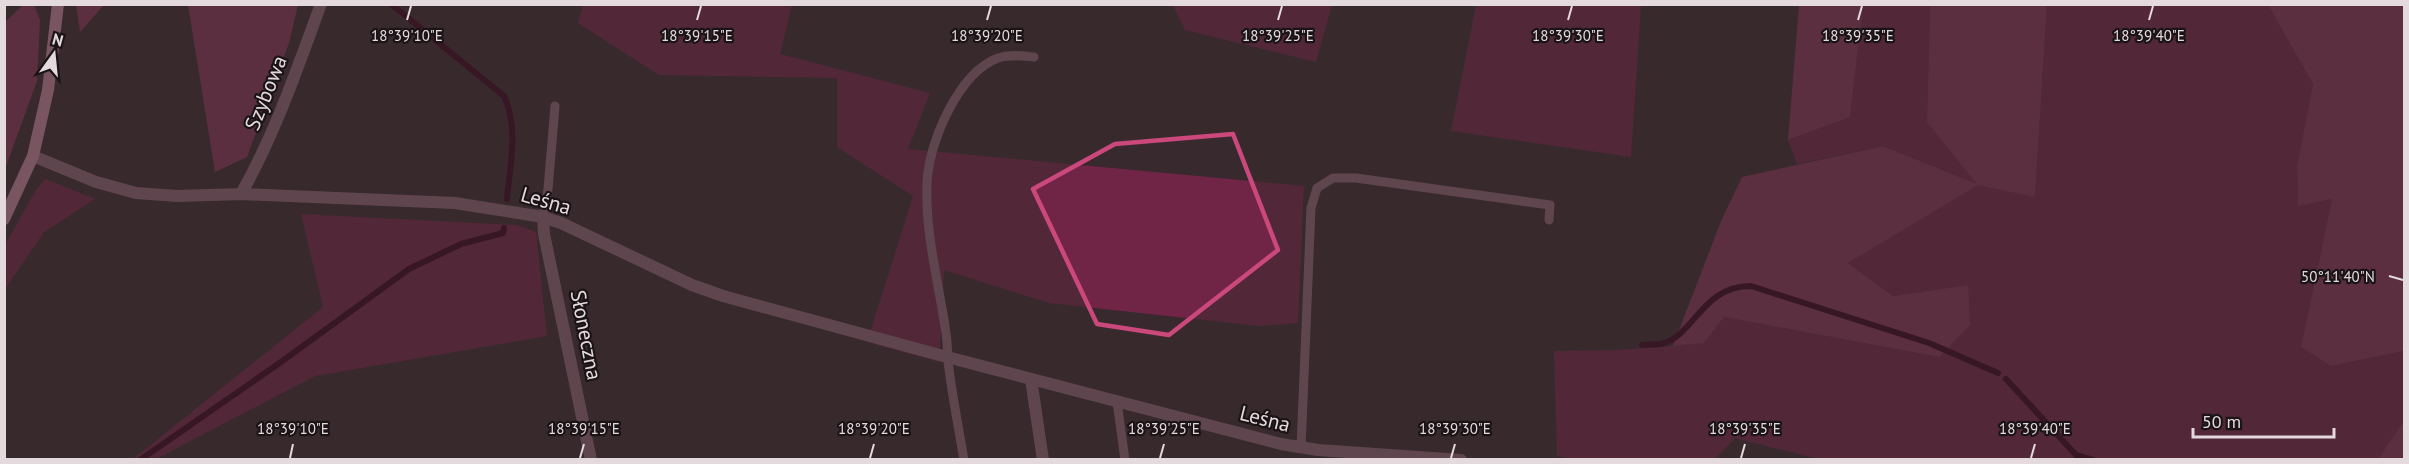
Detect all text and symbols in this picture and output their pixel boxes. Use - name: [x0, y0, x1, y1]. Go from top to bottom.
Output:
- north arrow: [24, 24, 84, 84]
- text: 18°39'10"E: [371, 26, 443, 45]
- text: 18°39'15"E: [661, 26, 733, 45]
- text: 18°39'20"E: [951, 26, 1023, 45]
- text: 18°39'25"E: [1242, 26, 1314, 45]
- text: 18°39'30"E: [1532, 26, 1604, 45]
- text: 18°39'35"E: [1822, 26, 1894, 45]
- text: 18°39'40"E: [2113, 26, 2185, 45]
- text: N: [50, 28, 66, 51]
- street label: Szybowa: [238, 51, 293, 134]
- street label: Leśna: [518, 181, 574, 221]
- text: 50°11'40"N: [2301, 267, 2375, 286]
- street label: Słoneczna: [565, 288, 608, 382]
- street label: Leśna: [1237, 399, 1293, 438]
- scale bar: [2193, 401, 2334, 439]
- text: 50 m: [2202, 410, 2241, 433]
- text: 18°39'10"E: [257, 419, 329, 438]
- text: 18°39'15"E: [548, 419, 620, 438]
- text: 18°39'20"E: [838, 419, 910, 438]
- text: 18°39'25"E: [1128, 419, 1200, 438]
- text: 18°39'30"E: [1419, 419, 1491, 438]
- text: 18°39'35"E: [1709, 419, 1781, 438]
- text: 18°39'40"E: [1999, 419, 2071, 438]

